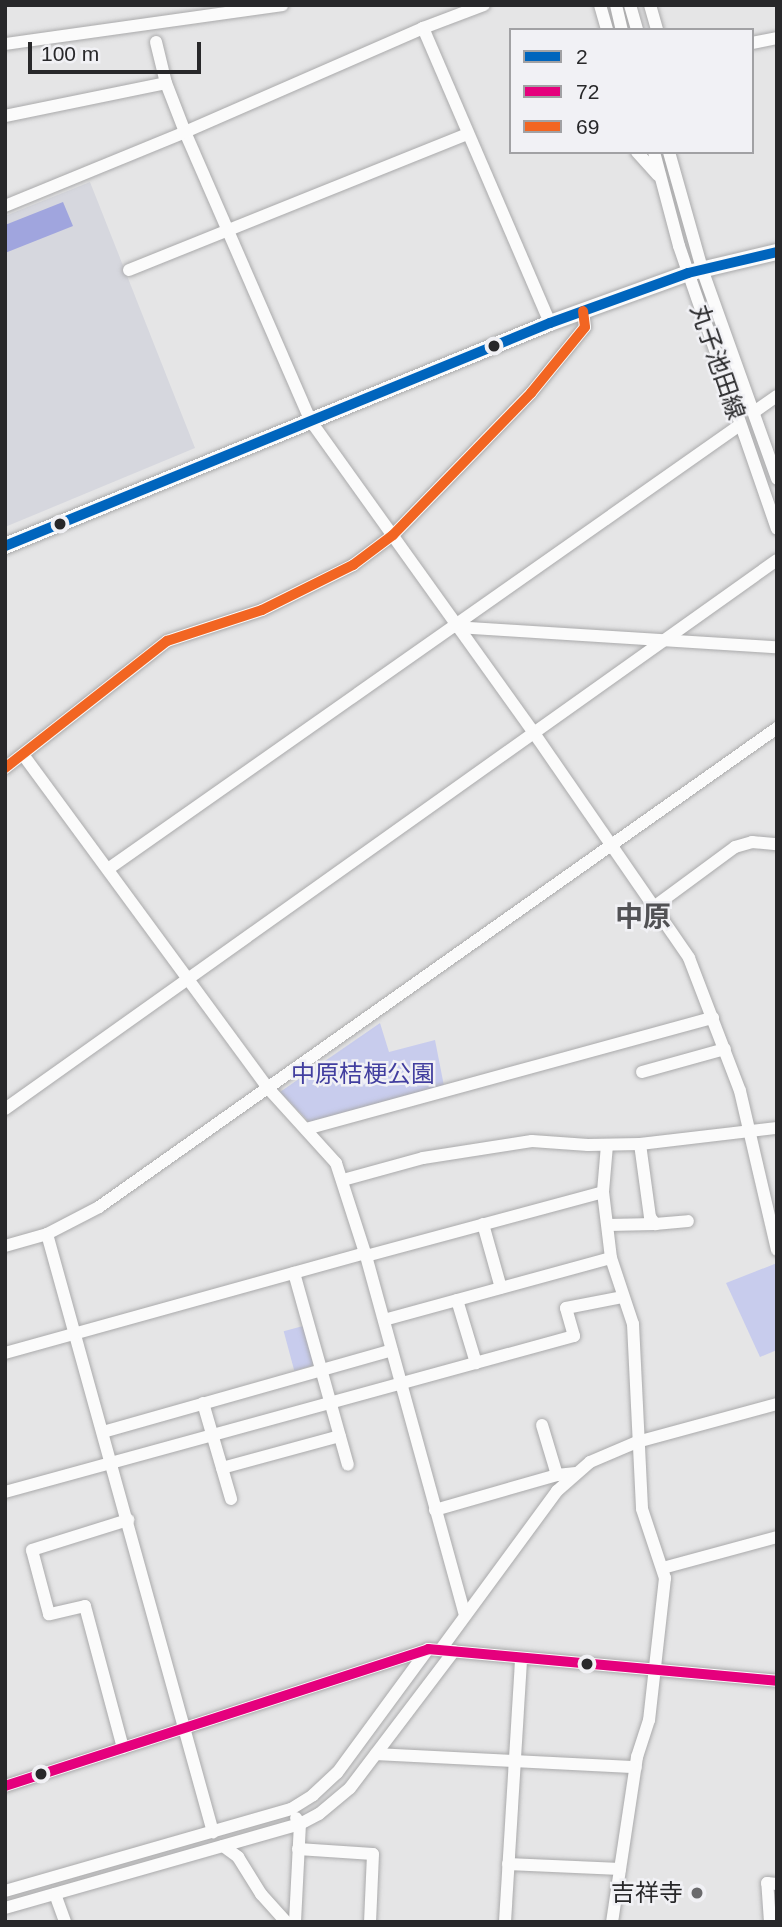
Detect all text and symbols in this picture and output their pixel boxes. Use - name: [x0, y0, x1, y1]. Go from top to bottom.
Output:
- scale bar: [32, 28, 205, 72]
- legend: [509, 28, 754, 154]
- text: 100 m: [41, 42, 99, 65]
- text: 2: [576, 45, 588, 68]
- text: 72: [576, 80, 599, 103]
- text: 69: [576, 115, 599, 138]
- street label: 丸子池田線: [685, 301, 751, 423]
- unlabelled marker: [487, 339, 501, 353]
- unlabelled marker: [53, 517, 67, 531]
- district label: 中原: [615, 900, 671, 934]
- park label: 中原桔梗公園: [291, 1060, 435, 1088]
- unlabelled marker: [580, 1657, 594, 1671]
- unlabelled marker: [34, 1767, 48, 1781]
- place label: 吉祥寺: [611, 1879, 683, 1907]
- marker: 吉祥寺: [689, 1885, 705, 1901]

